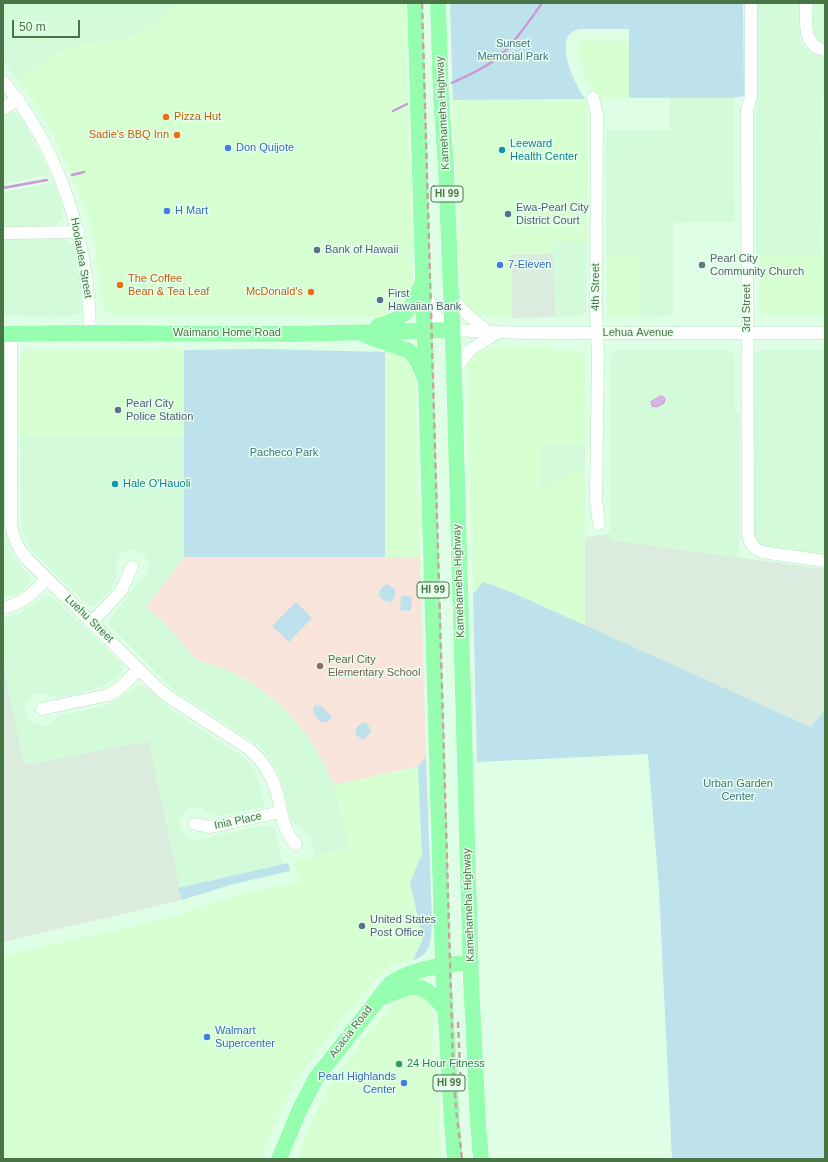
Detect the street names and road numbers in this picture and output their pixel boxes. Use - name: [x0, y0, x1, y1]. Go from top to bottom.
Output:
- street label: Kamehameha Highway: [433, 56, 453, 170]
- road number: HI 99: [431, 186, 463, 202]
- street label: Hoolaulea Street: [67, 217, 95, 299]
- street label: 4th Street: [589, 263, 603, 311]
- street label: 3rd Street: [740, 284, 754, 332]
- street label: Waimano Home Road: [173, 326, 281, 340]
- street label: Lehua Avenue: [603, 326, 673, 340]
- street label: Kamehameha Highway: [450, 524, 468, 638]
- road number: HI 99: [417, 582, 449, 598]
- street label: Luehu Street: [62, 592, 116, 646]
- street label: Inia Place: [213, 810, 263, 832]
- street label: Kamehameha Highway: [460, 848, 478, 962]
- street label: Acacia Road: [327, 1003, 375, 1061]
- road number: HI 99: [433, 1075, 465, 1091]

